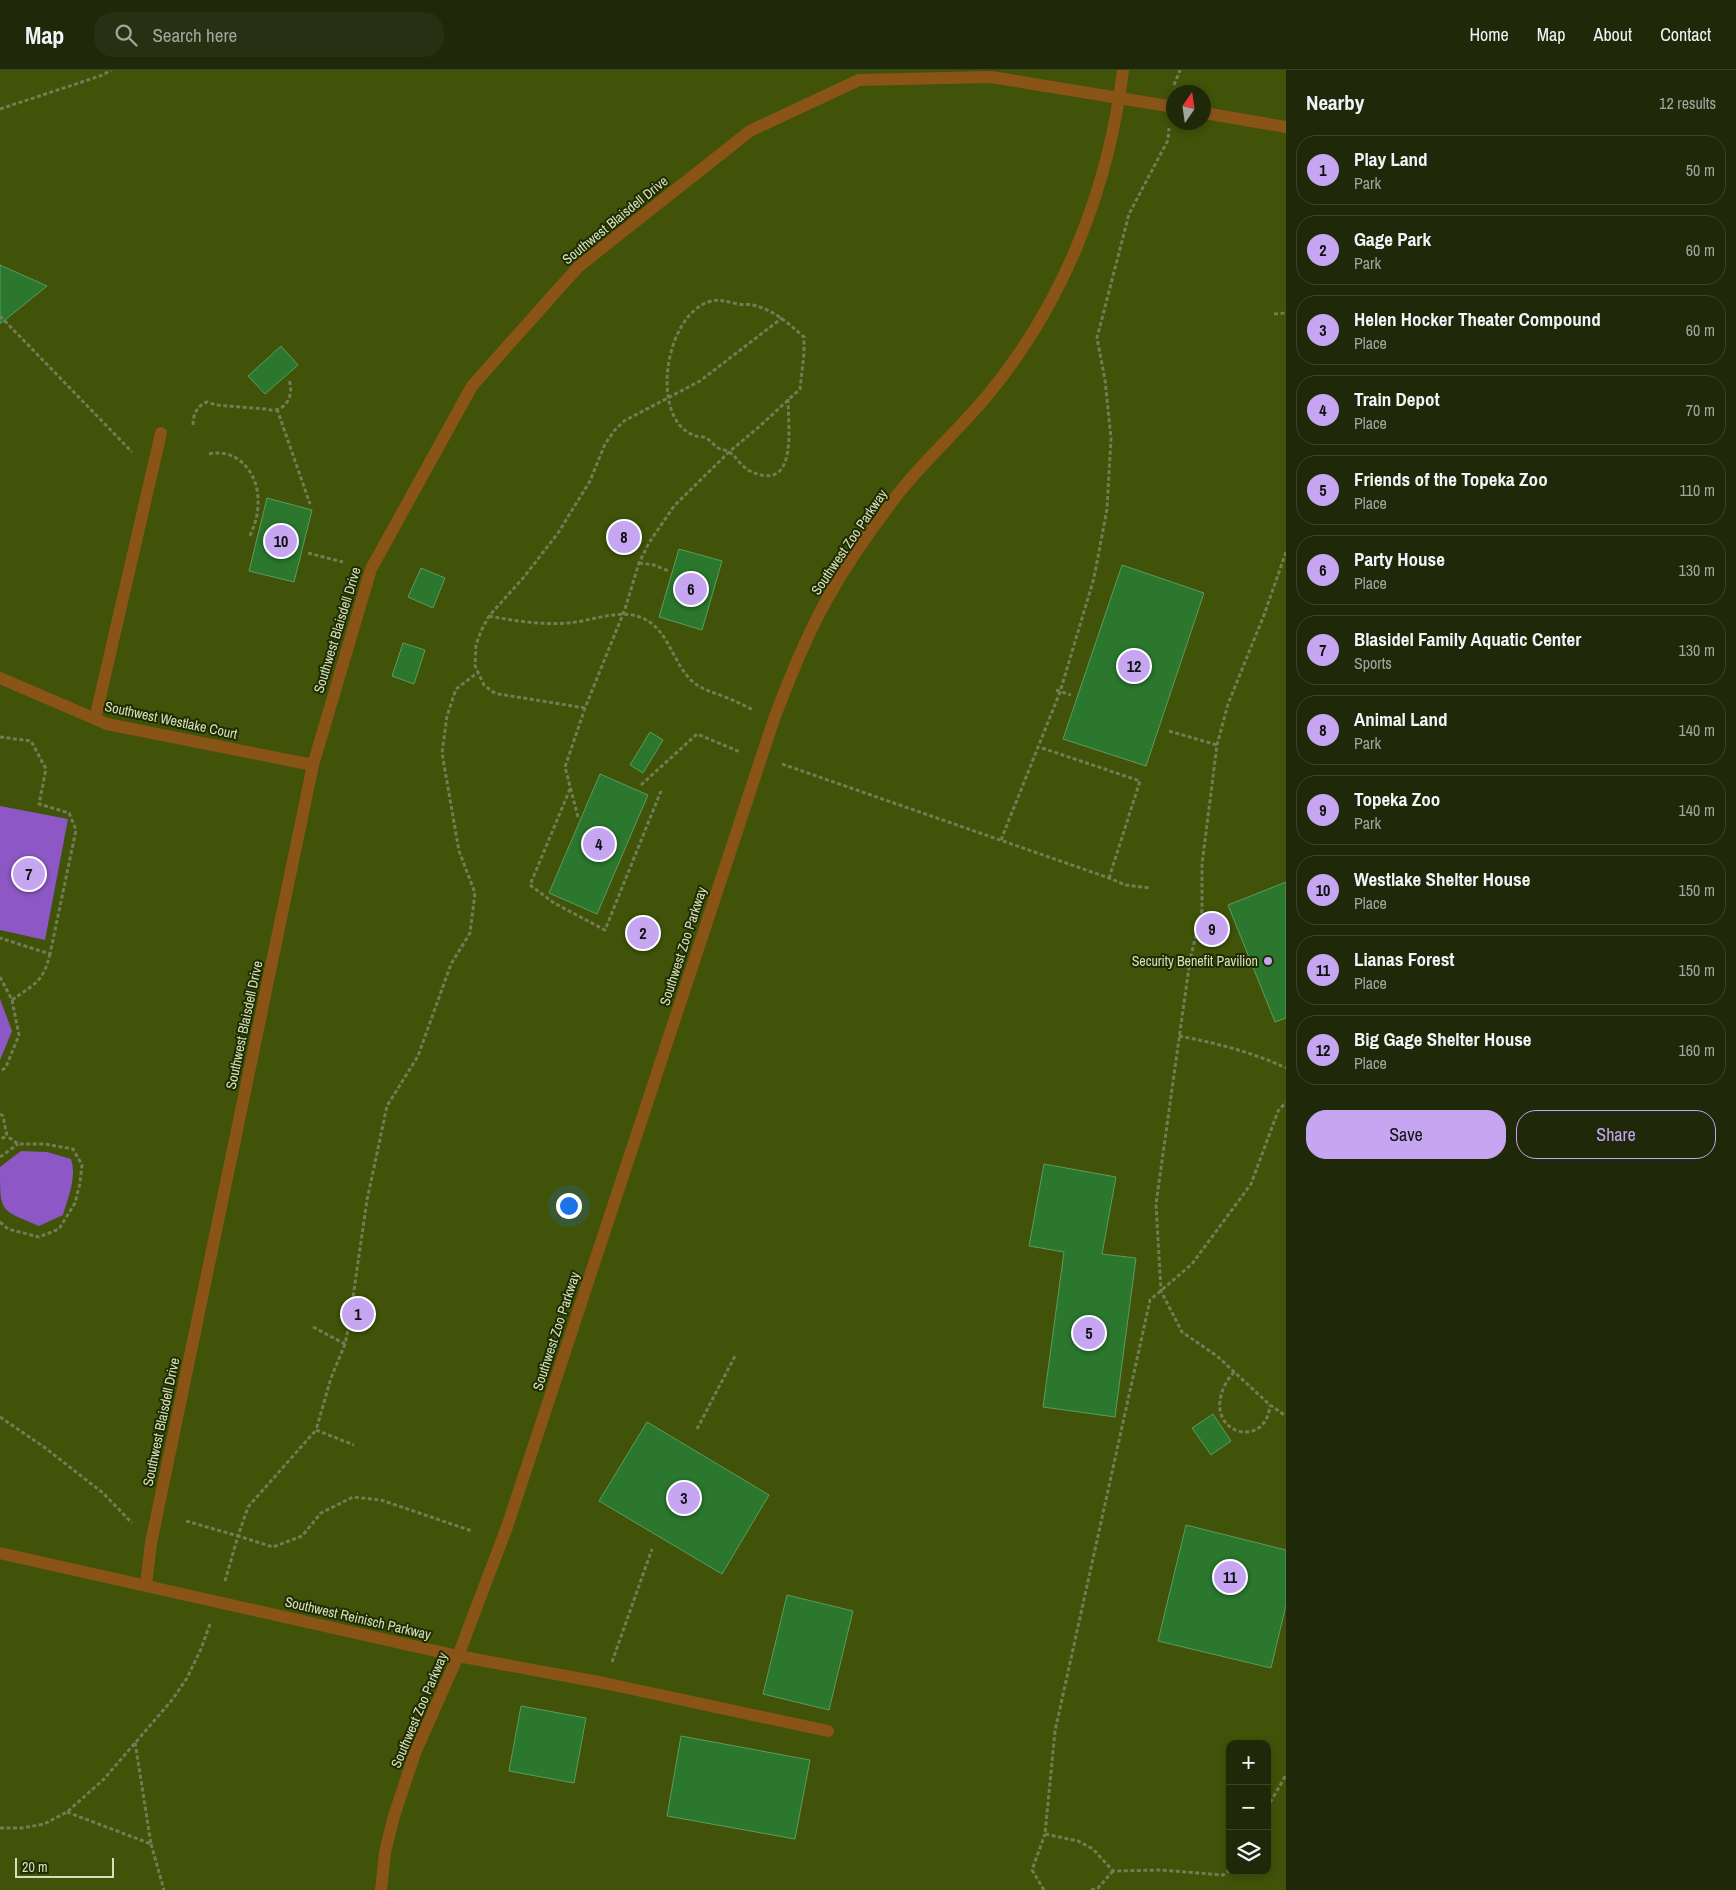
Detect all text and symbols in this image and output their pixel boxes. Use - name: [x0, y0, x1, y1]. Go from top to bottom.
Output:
- search box: [94, 12, 444, 57]
- text: Map: [25, 19, 64, 51]
- icon: search: [112, 21, 140, 49]
- text: Search here: [152, 22, 237, 48]
- text: Home: [1469, 22, 1509, 47]
- text: Map: [1537, 22, 1566, 47]
- text: About: [1594, 22, 1632, 47]
- text: Contact: [1660, 22, 1711, 47]
- north arrow: [1166, 85, 1211, 130]
- text: Nearby: [1306, 88, 1364, 117]
- text: 12 results: [1659, 92, 1716, 114]
- text: Play Land: [1354, 146, 1428, 172]
- text: 1: [1319, 159, 1327, 181]
- text: 50 m: [1686, 159, 1715, 181]
- street label: Southwest Blaisdell Drive: [559, 172, 671, 268]
- text: Park: [1354, 172, 1381, 194]
- text: Gage Park: [1354, 226, 1431, 252]
- text: 2: [1319, 239, 1327, 261]
- text: 60 m: [1686, 239, 1715, 261]
- text: Park: [1354, 252, 1381, 274]
- text: Helen Hocker Theater Compound: [1354, 306, 1601, 332]
- text: 3: [1319, 319, 1327, 341]
- text: 60 m: [1686, 319, 1715, 341]
- text: Place: [1354, 332, 1387, 354]
- text: Train Depot: [1354, 386, 1440, 412]
- text: 4: [1319, 399, 1327, 421]
- text: 70 m: [1686, 399, 1715, 421]
- text: Place: [1354, 412, 1387, 434]
- text: Friends of the Topeka Zoo: [1354, 466, 1548, 492]
- text: 5: [1319, 479, 1327, 501]
- text: 110 m: [1679, 479, 1715, 501]
- street label: Southwest Zoo Parkway: [807, 485, 891, 598]
- text: Place: [1354, 492, 1387, 514]
- pin: 8: [608, 518, 640, 556]
- pin: 10: [265, 522, 297, 560]
- text: Party House: [1354, 546, 1445, 572]
- text: 6: [1319, 559, 1327, 581]
- text: 130 m: [1679, 559, 1715, 581]
- street label: Southwest Blaisdell Drive: [309, 565, 365, 695]
- pin: 6: [675, 570, 707, 608]
- text: Place: [1354, 572, 1387, 594]
- text: Blasidel Family Aquatic Center: [1354, 626, 1581, 652]
- text: 7: [1319, 639, 1327, 661]
- text: 130 m: [1679, 639, 1715, 661]
- pin: 12: [1118, 647, 1150, 685]
- text: Sports: [1354, 652, 1392, 674]
- street label: Southwest Westlake Court: [103, 697, 239, 743]
- text: Animal Land: [1354, 706, 1448, 732]
- text: 8: [1319, 719, 1327, 741]
- text: 140 m: [1679, 719, 1715, 741]
- text: Park: [1354, 732, 1381, 754]
- text: Topeka Zoo: [1354, 786, 1440, 812]
- text: 9: [1319, 799, 1327, 821]
- text: 140 m: [1679, 799, 1715, 821]
- text: Park: [1354, 812, 1381, 834]
- pin: 4: [583, 825, 615, 863]
- pin: 7: [13, 855, 45, 893]
- text: Westlake Shelter House: [1354, 866, 1530, 892]
- text: 10: [1316, 879, 1330, 901]
- text: 150 m: [1679, 879, 1715, 901]
- street label: Southwest Zoo Parkway: [655, 884, 711, 1008]
- text: Place: [1354, 892, 1387, 914]
- pin: 9: [1196, 910, 1228, 948]
- pin: 2: [627, 914, 659, 952]
- text: Lianas Forest: [1354, 946, 1455, 972]
- place label: Security Benefit Pavilion: [1132, 952, 1258, 970]
- marker: Security Benefit Pavilion: [1262, 955, 1274, 967]
- street label: Southwest Blaisdell Drive: [222, 959, 266, 1091]
- text: 11: [1316, 959, 1330, 981]
- text: 150 m: [1679, 959, 1715, 981]
- text: Place: [1354, 972, 1387, 994]
- text: Big Gage Shelter House: [1354, 1026, 1532, 1052]
- text: 12: [1316, 1039, 1330, 1061]
- text: 160 m: [1679, 1039, 1715, 1061]
- text: Place: [1354, 1052, 1387, 1074]
- button: Save: [1306, 1110, 1506, 1159]
- button: Share: [1516, 1110, 1716, 1159]
- your location: [556, 1193, 582, 1219]
- street label: Southwest Zoo Parkway: [528, 1269, 584, 1393]
- pin: 1: [342, 1295, 374, 1333]
- pin: 5: [1073, 1314, 1105, 1352]
- street label: Southwest Blaisdell Drive: [139, 1356, 183, 1488]
- pin: 3: [668, 1479, 700, 1517]
- pin: 11: [1214, 1558, 1246, 1596]
- street label: Southwest Reinisch Parkway: [283, 1592, 433, 1644]
- street label: Southwest Zoo Parkway: [387, 1649, 452, 1770]
- map controls: [1226, 1740, 1271, 1875]
- button: +: [1226, 1740, 1271, 1785]
- button: −: [1226, 1785, 1271, 1830]
- button: layers: [1226, 1830, 1271, 1875]
- scale bar: [15, 1855, 114, 1878]
- text: 20 m: [22, 1858, 48, 1876]

